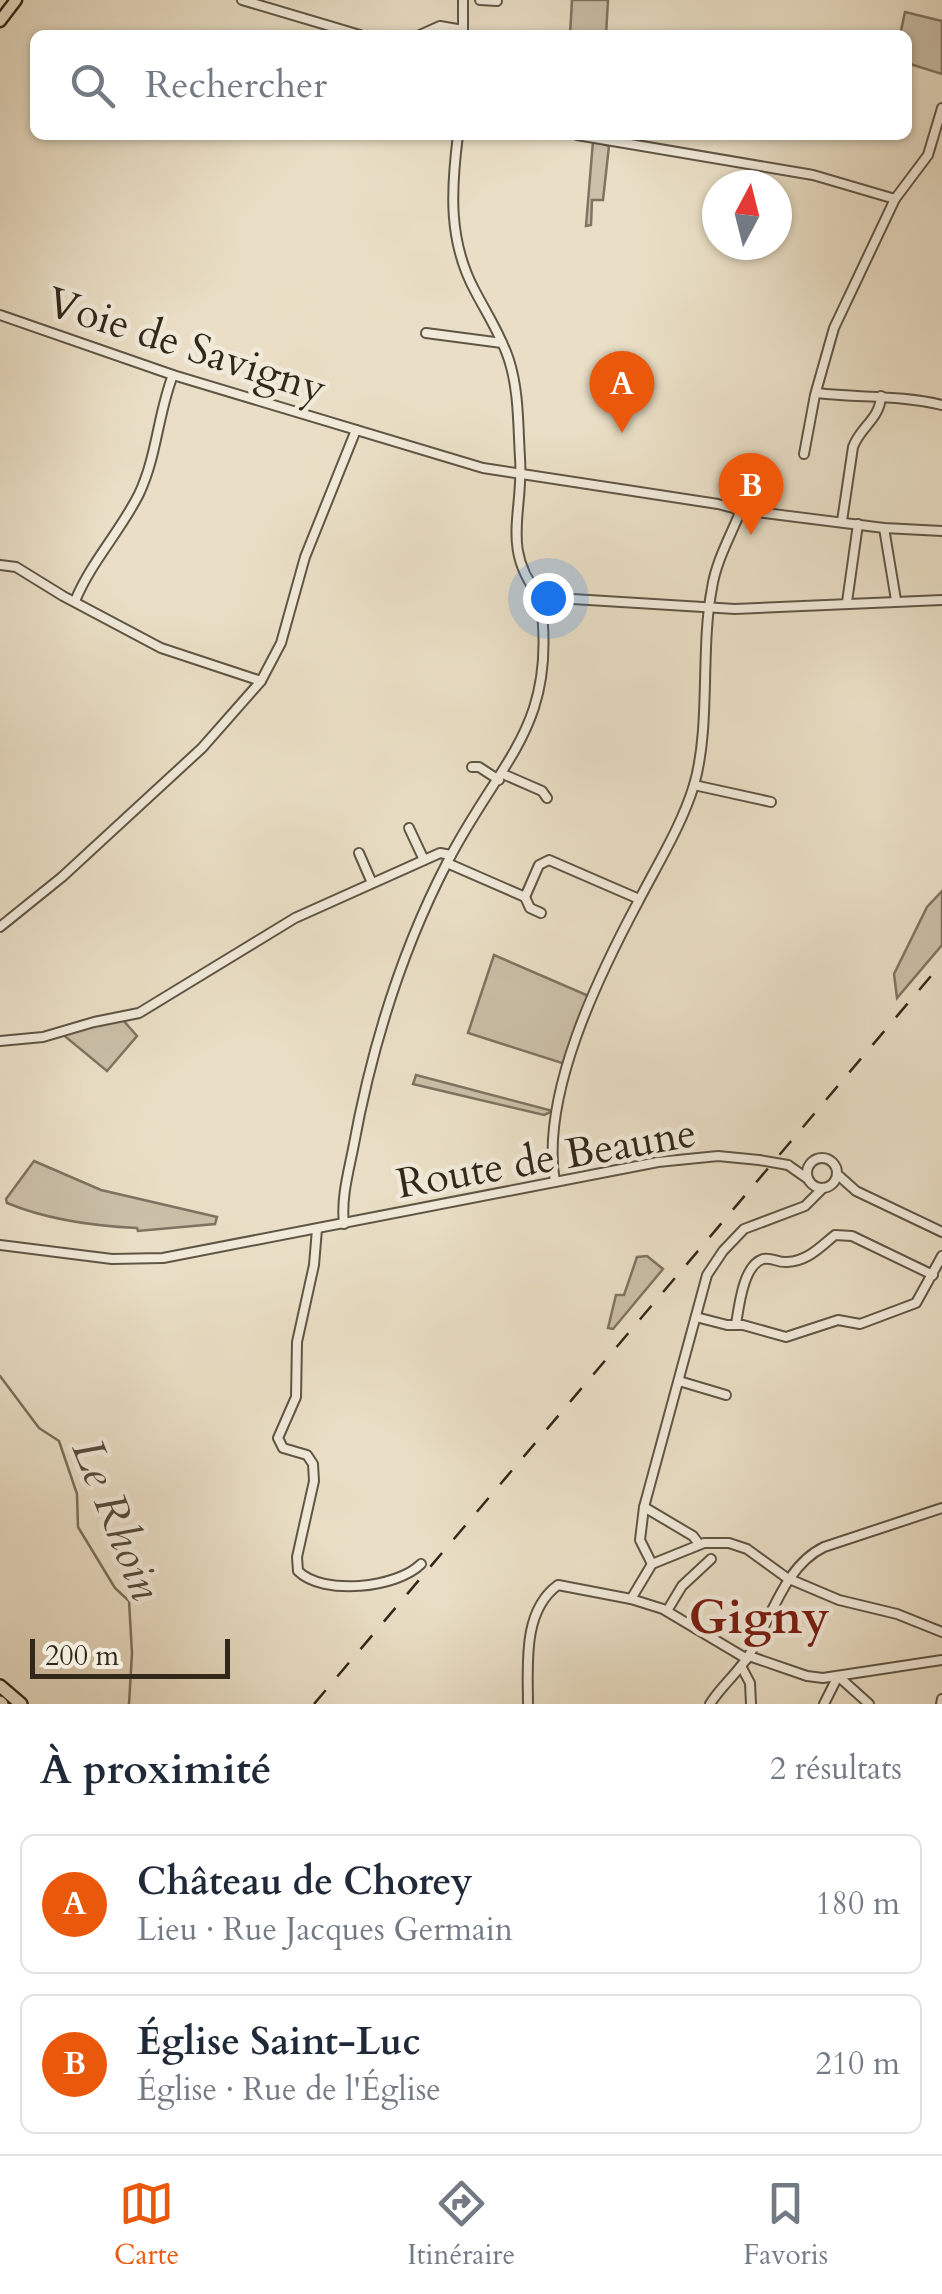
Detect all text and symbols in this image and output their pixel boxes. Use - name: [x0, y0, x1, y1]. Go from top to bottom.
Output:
- search box: [30, 30, 912, 140]
- icon: search: [65, 58, 120, 113]
- text: Rechercher: [145, 59, 327, 111]
- north arrow: [702, 170, 792, 260]
- street label: Voie de Savigny: [40, 273, 333, 417]
- pin: A: [590, 350, 654, 433]
- pin: B: [718, 452, 784, 535]
- your location: [523, 573, 574, 624]
- street label: Route de Beaune: [392, 1104, 700, 1213]
- water label: Le Rhoin: [57, 1430, 176, 1609]
- district label: Gigny: [688, 1585, 830, 1650]
- scale bar: [30, 1634, 230, 1678]
- text: 200 m: [45, 1637, 119, 1675]
- text: À proximité: [40, 1741, 272, 1798]
- text: 2 résultats: [770, 1747, 902, 1791]
- text: Château de Chorey: [137, 1856, 473, 1908]
- text: A: [62, 1882, 87, 1926]
- text: 180 m: [815, 1882, 900, 1926]
- text: Lieu · Rue Jacques Germain: [137, 1908, 513, 1952]
- text: Église Saint-Luc: [137, 2016, 421, 2068]
- text: B: [63, 2042, 86, 2086]
- text: 210 m: [815, 2042, 900, 2086]
- text: Église · Rue de l'Église: [137, 2068, 441, 2112]
- tab: Carte: [114, 2176, 179, 2274]
- tab: Itinéraire: [407, 2176, 515, 2274]
- tab: Favoris: [743, 2176, 828, 2274]

